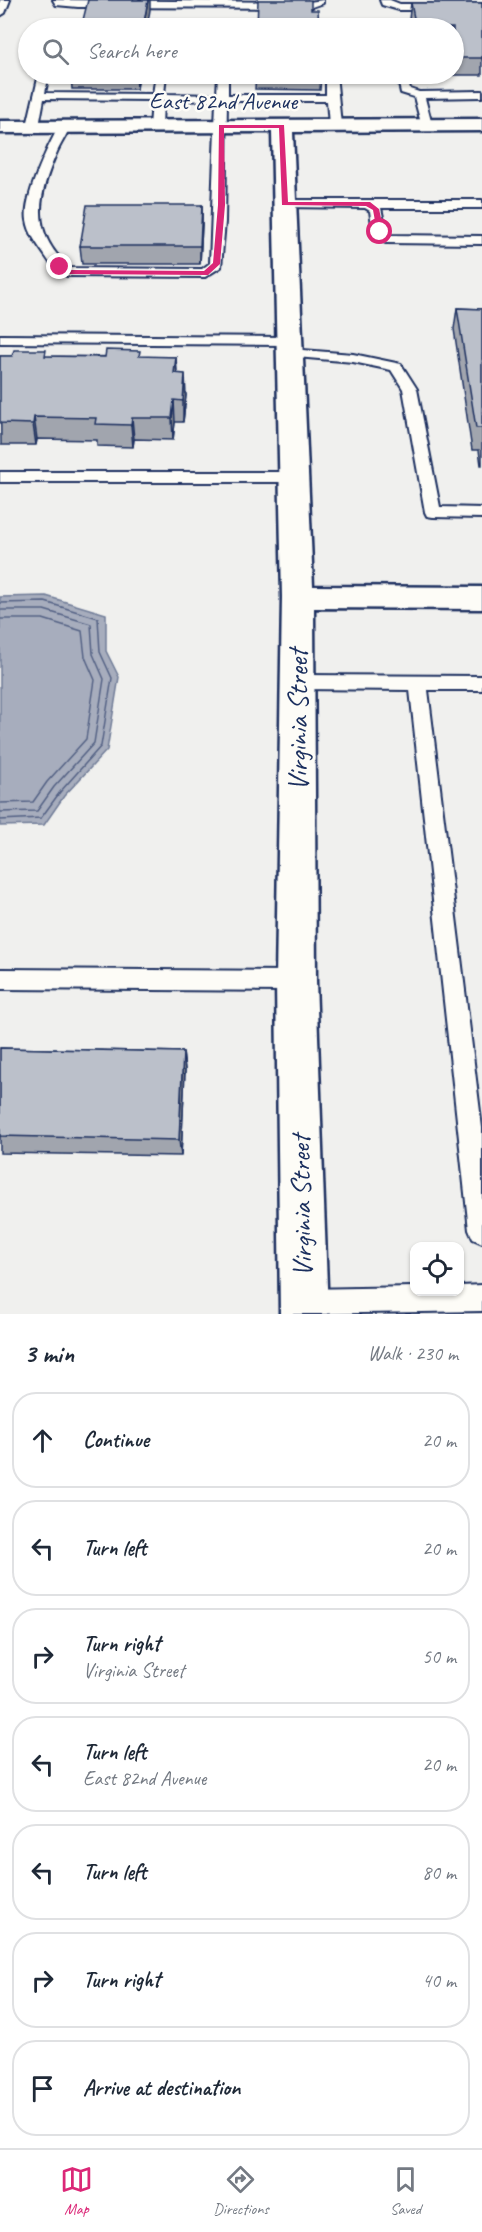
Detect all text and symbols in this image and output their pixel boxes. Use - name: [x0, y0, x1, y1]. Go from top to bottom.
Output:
- search box: [18, 18, 464, 84]
- icon: search: [39, 35, 72, 68]
- text: Search here: [87, 37, 177, 65]
- street label: East 82nd Avenue: [149, 86, 299, 116]
- route start: [366, 218, 392, 244]
- route end: [46, 253, 72, 279]
- street label: Virginia Street: [280, 645, 315, 791]
- street label: Virginia Street: [282, 1131, 320, 1277]
- map controls: [410, 1242, 464, 1296]
- button: locate: [410, 1242, 464, 1296]
- text: 3 min: [24, 1337, 74, 1370]
- text: Walk · 230 m: [368, 1341, 458, 1366]
- icon: ahead: [26, 1424, 59, 1457]
- text: Continue: [83, 1426, 149, 1454]
- text: 20 m: [422, 1428, 456, 1453]
- icon: left: [26, 1532, 59, 1565]
- text: Turn left: [83, 1534, 147, 1562]
- text: 20 m: [422, 1536, 456, 1561]
- text: Turn right: [83, 1630, 160, 1658]
- icon: right: [26, 1640, 59, 1673]
- text: 50 m: [422, 1644, 456, 1669]
- text: Virginia Street: [83, 1658, 184, 1683]
- text: Turn left: [83, 1738, 147, 1766]
- icon: left: [26, 1748, 59, 1781]
- text: 20 m: [422, 1752, 456, 1777]
- text: East 82nd Avenue: [83, 1766, 206, 1791]
- icon: left: [26, 1856, 59, 1889]
- text: Turn left: [83, 1858, 147, 1886]
- text: 80 m: [422, 1860, 456, 1885]
- icon: right: [26, 1964, 59, 1997]
- text: Turn right: [83, 1966, 160, 1994]
- text: 40 m: [422, 1968, 456, 1993]
- icon: arrive: [26, 2072, 59, 2105]
- text: Arrive at destination: [83, 2074, 240, 2102]
- tab: Map: [60, 2163, 93, 2219]
- tab: Directions: [213, 2163, 269, 2219]
- tab: Saved: [389, 2163, 422, 2219]

